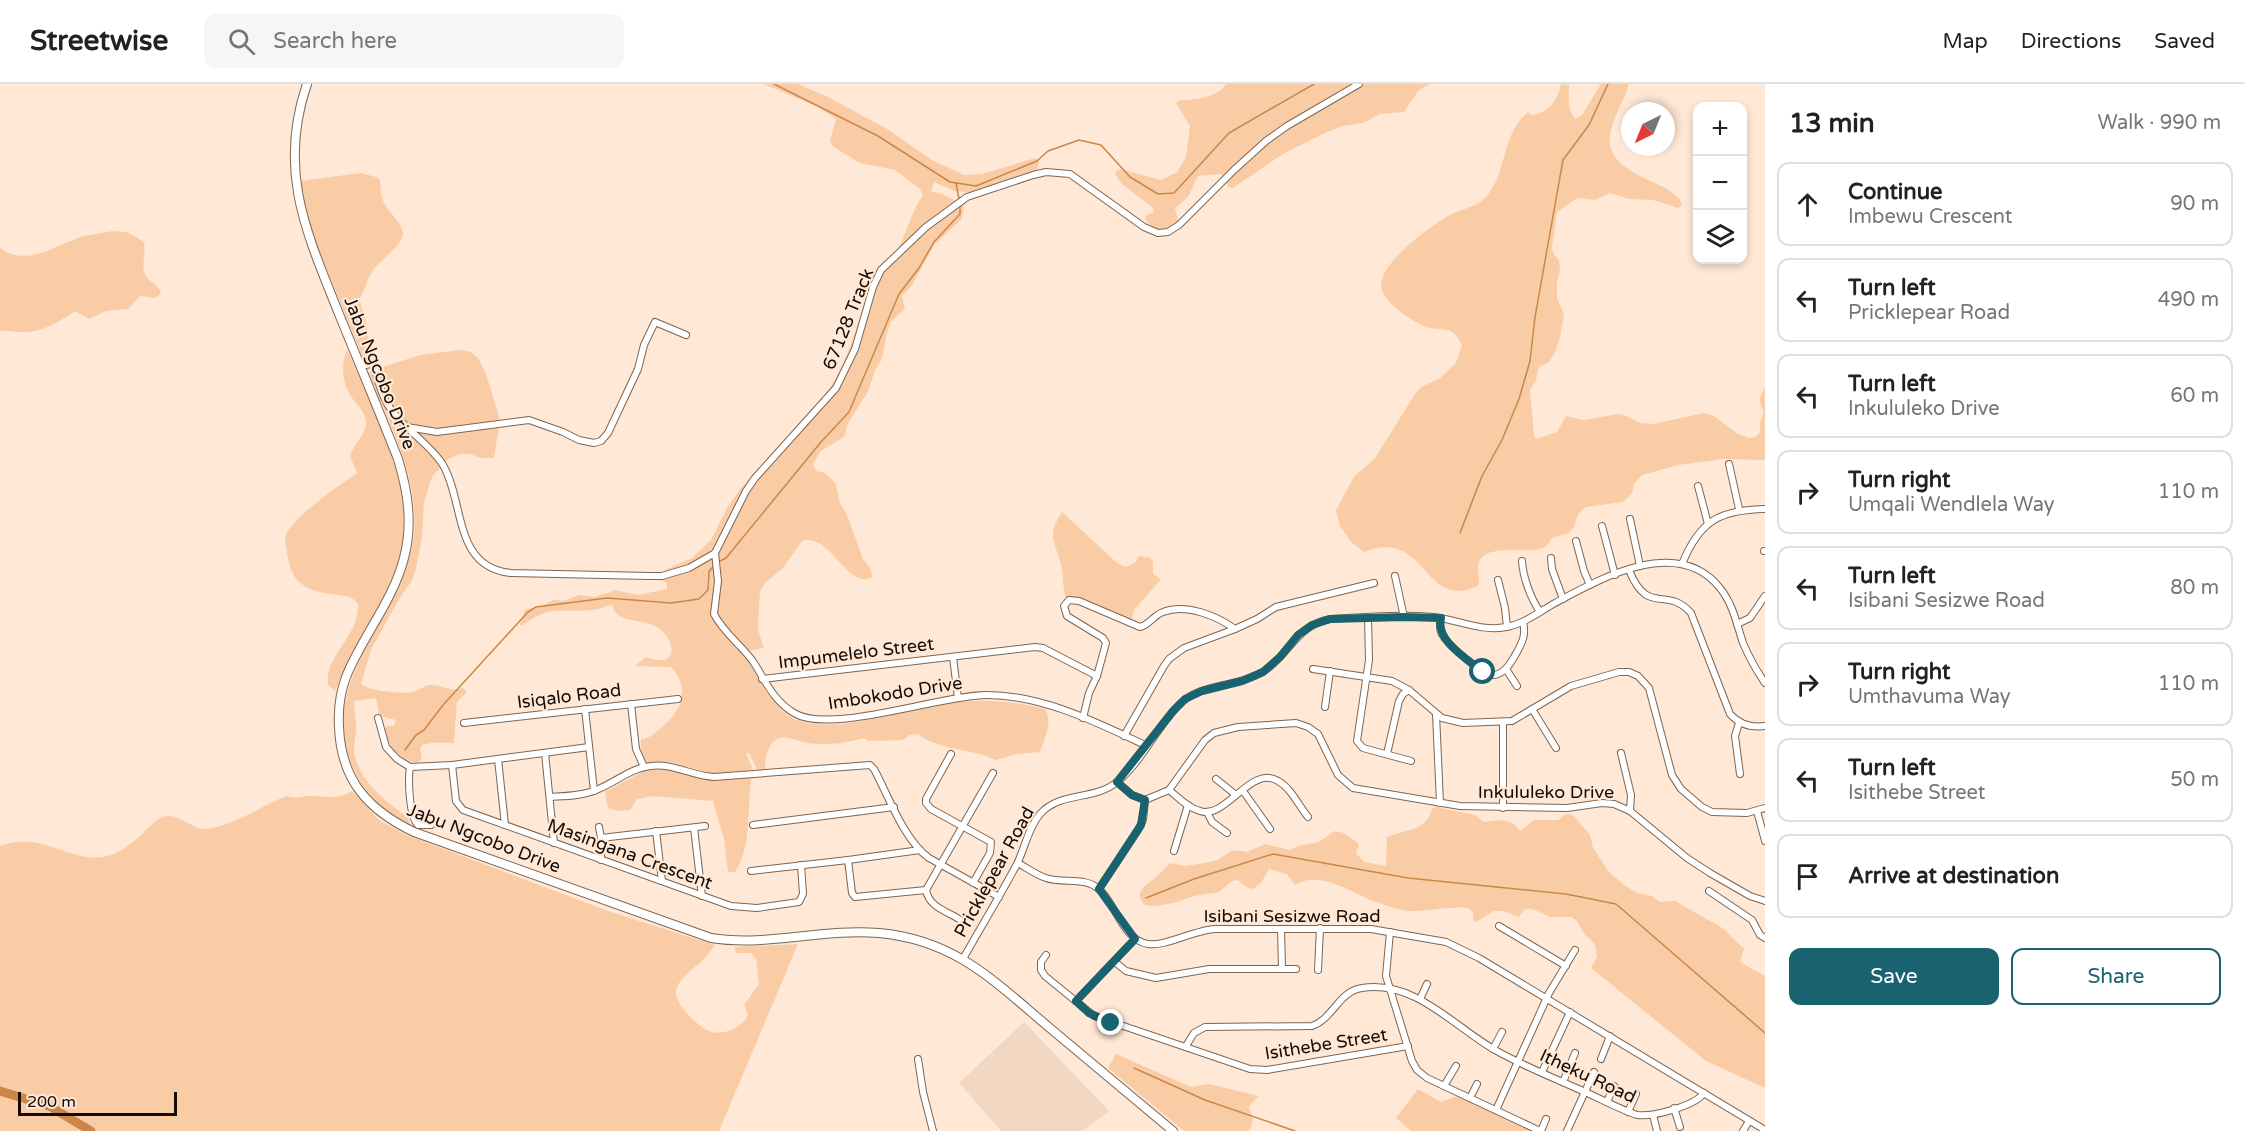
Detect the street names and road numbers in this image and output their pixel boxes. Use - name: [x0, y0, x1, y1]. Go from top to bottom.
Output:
- street label: 67128 Track: [818, 265, 878, 373]
- street label: Jabu Ngcobo Drive: [339, 293, 421, 453]
- street label: Impumelelo Street: [777, 633, 935, 673]
- street label: Imbokodo Drive: [826, 672, 964, 714]
- street label: Isiqalo Road: [516, 679, 622, 713]
- street label: Inkululeko Drive: [1478, 781, 1614, 803]
- street label: Jabu Ngcobo Drive: [404, 799, 564, 877]
- street label: Pricklepear Road: [949, 803, 1039, 941]
- street label: Masingana Crescent: [544, 814, 716, 894]
- street label: Isibani Sesizwe Road: [1203, 905, 1381, 927]
- street label: Isithebe Street: [1263, 1023, 1389, 1065]
- street label: Itheku Road: [1536, 1044, 1640, 1108]

